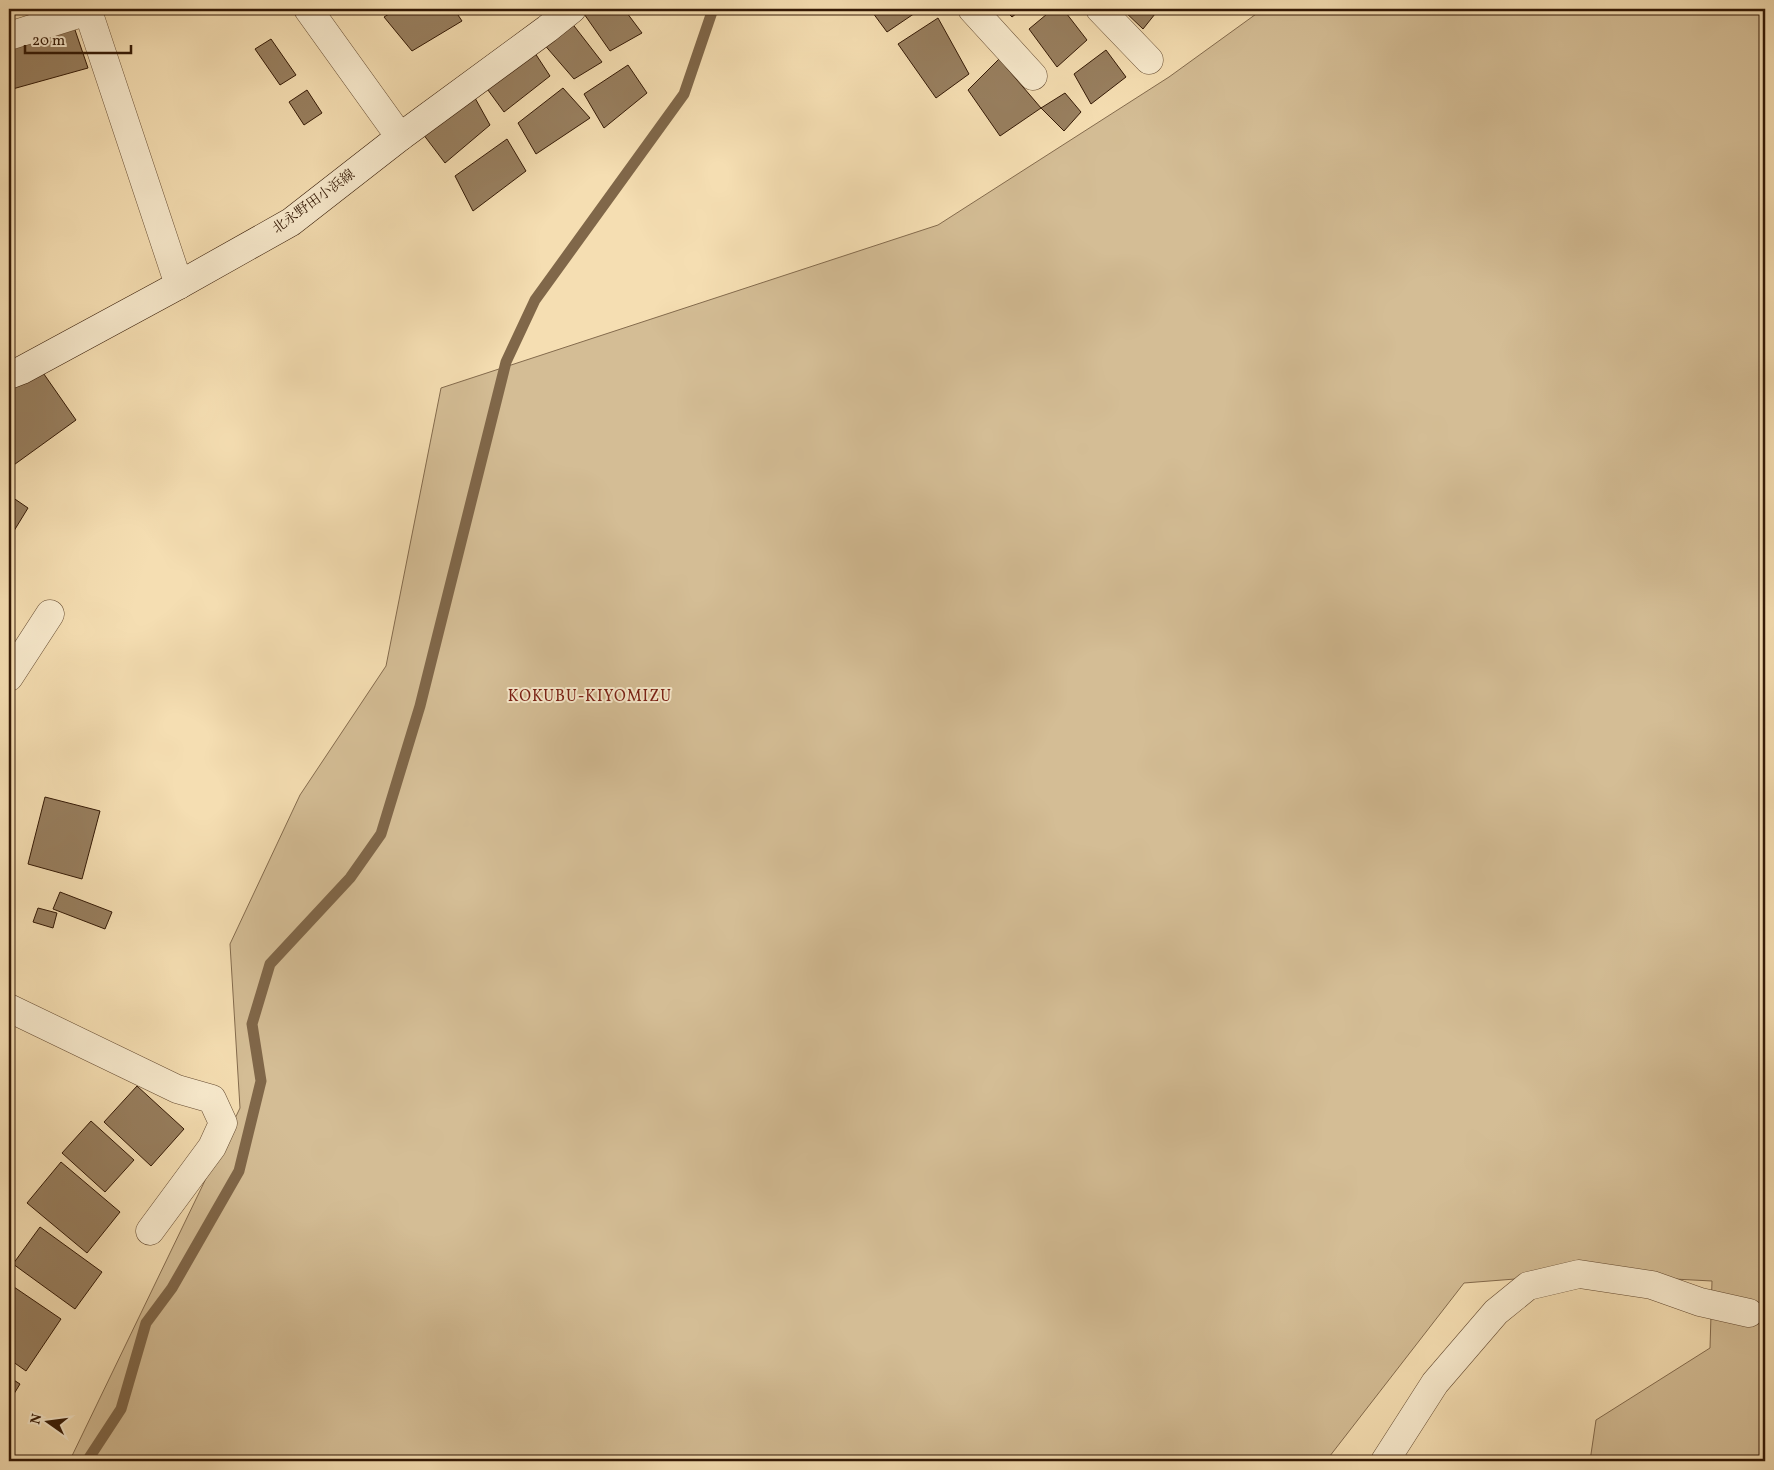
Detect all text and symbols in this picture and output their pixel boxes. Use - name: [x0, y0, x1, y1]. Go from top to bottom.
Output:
- scale bar: [25, 22, 131, 54]
- text: 20 m: [32, 31, 65, 52]
- street label: 北永野田小浜線: [269, 166, 359, 238]
- district label: KOKUBU-KIYOMIZU: [508, 686, 672, 708]
- north arrow: [22, 1398, 72, 1448]
- text: N: [26, 1412, 47, 1426]

